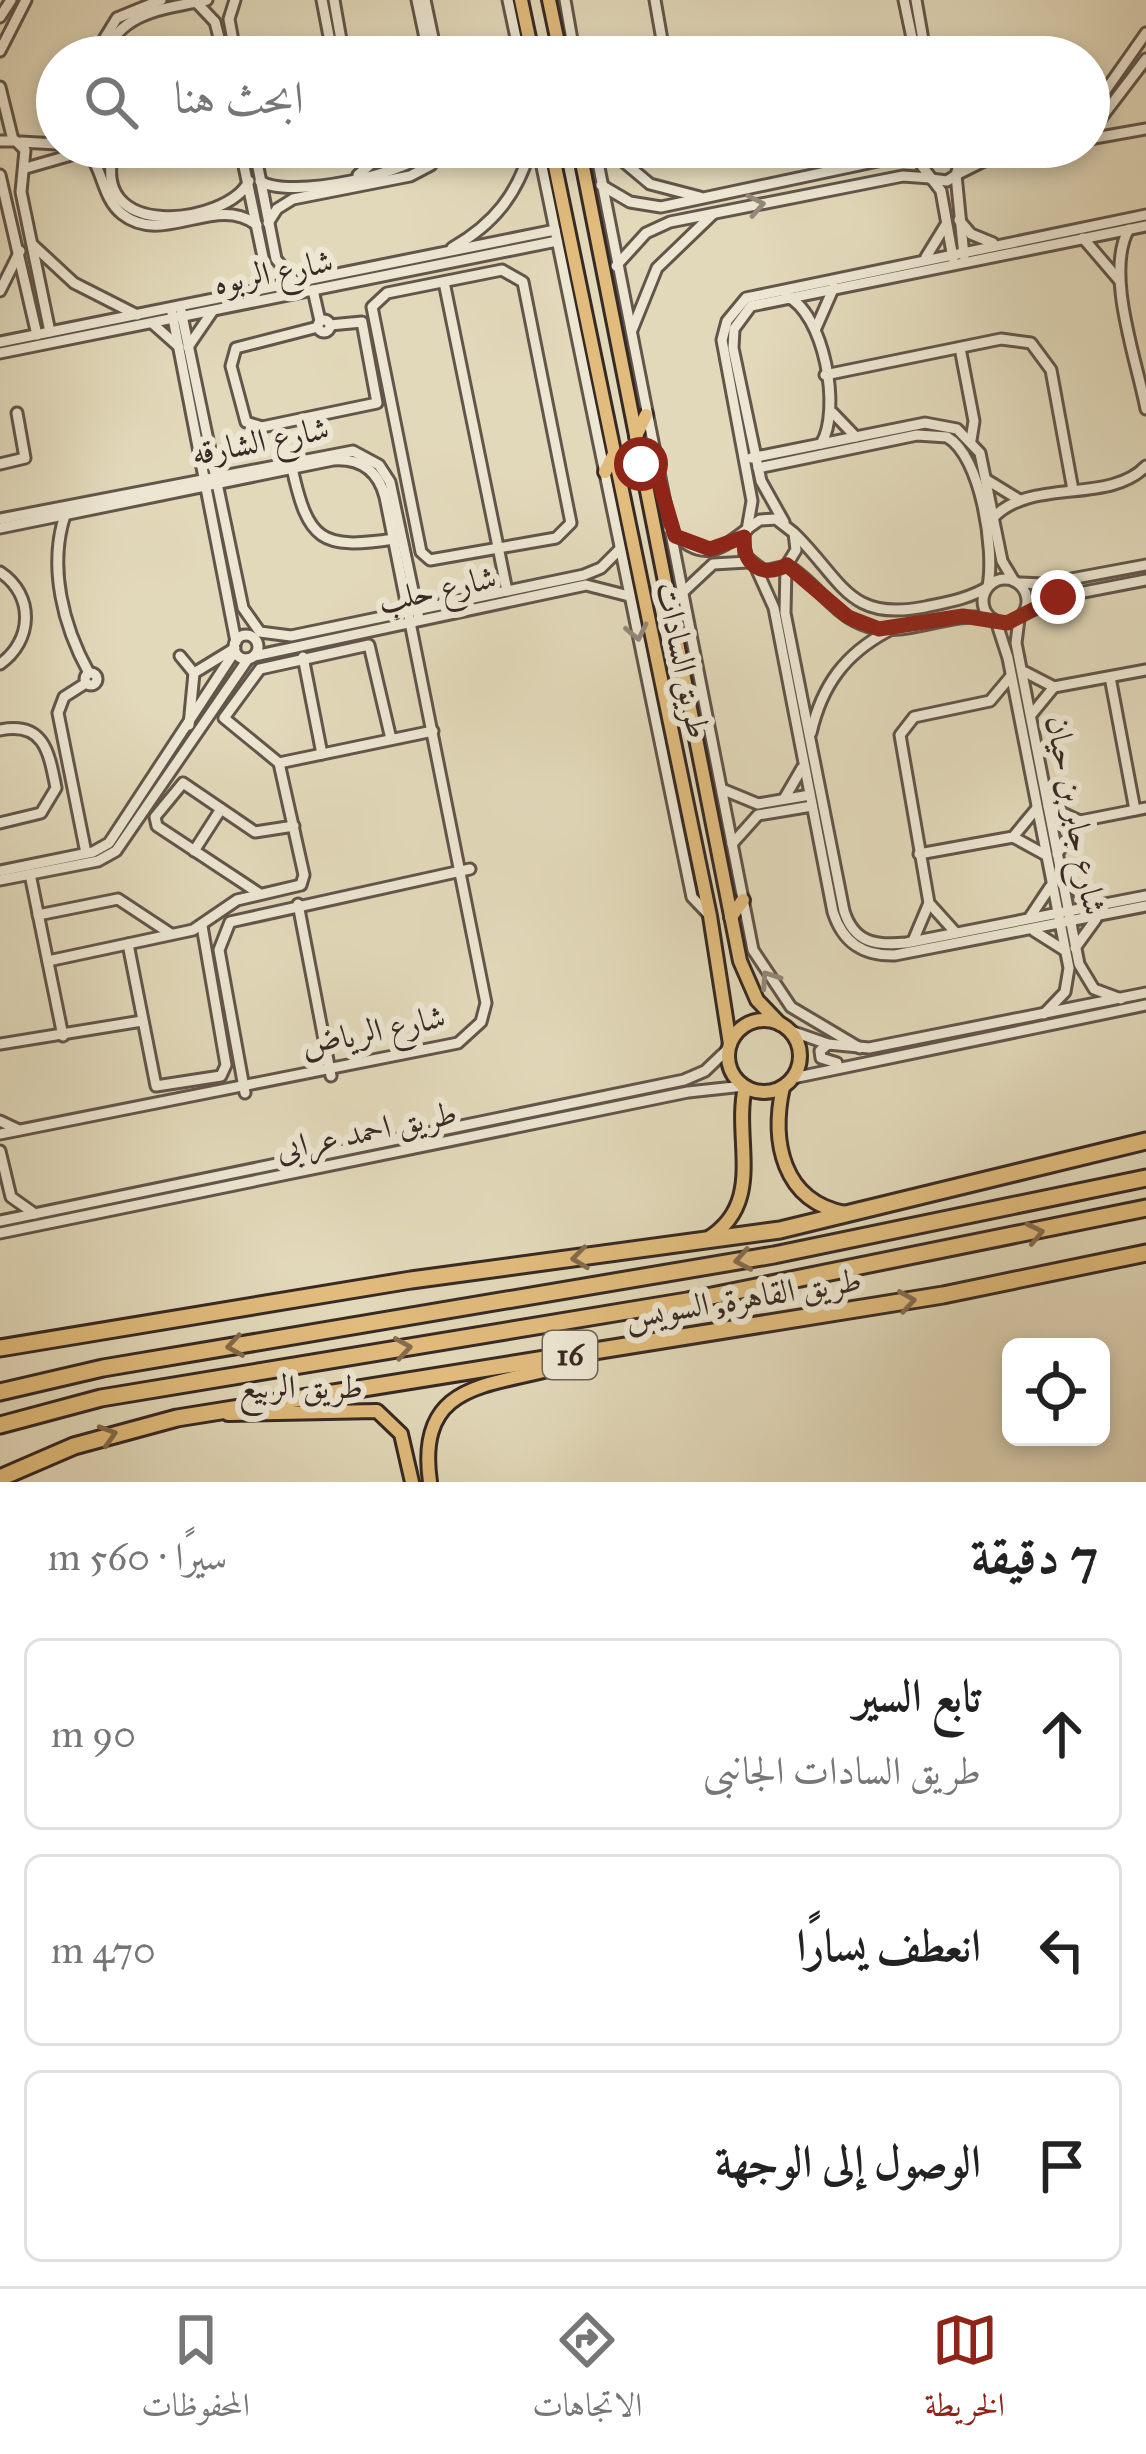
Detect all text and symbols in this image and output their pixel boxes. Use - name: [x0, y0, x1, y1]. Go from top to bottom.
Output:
- search box: [36, 36, 1110, 168]
- icon: search: [78, 69, 144, 135]
- text: ابحث هنا: [174, 70, 304, 125]
- one-way arrow: [746, 193, 766, 219]
- street label: شارع الربوه: [210, 241, 338, 311]
- street label: شارع الشارقه: [188, 408, 334, 482]
- route start: [614, 437, 668, 491]
- street label: شارع حلب: [374, 557, 502, 629]
- route end: [1031, 570, 1085, 624]
- street label: طريق السادات: [646, 578, 719, 742]
- one-way arrow: [623, 622, 649, 642]
- street label: شارع جابر بن حيان: [1029, 712, 1115, 920]
- one-way arrow: [761, 970, 783, 992]
- street label: شارع الرياض: [298, 996, 451, 1074]
- street label: طريق احمد عرابى: [272, 1092, 461, 1173]
- one-way arrow: [1024, 1222, 1044, 1247]
- one-way arrow: [570, 1245, 590, 1271]
- one-way arrow: [734, 1247, 754, 1272]
- street label: طريق القاهرة, السويس: [622, 1260, 865, 1338]
- one-way arrow: [897, 1289, 917, 1315]
- road number: 16: [543, 1331, 597, 1379]
- one-way arrow: [225, 1333, 245, 1358]
- one-way arrow: [393, 1336, 413, 1361]
- map controls: [1002, 1338, 1110, 1446]
- button: locate: [1002, 1338, 1110, 1446]
- street label: طريق الربيع: [239, 1367, 363, 1416]
- one-way arrow: [97, 1424, 118, 1449]
- text: 7 دقيقة: [971, 1525, 1098, 1587]
- text: سيرًا · 560 m: [48, 1533, 227, 1581]
- text: تابع السير: [854, 1668, 981, 1723]
- icon: ahead: [1029, 1701, 1095, 1767]
- text: 90 m: [51, 1710, 136, 1758]
- text: طريق السادات الجانبى: [703, 1747, 981, 1795]
- icon: left: [1029, 1917, 1095, 1983]
- text: انعطف يسارًا: [796, 1918, 981, 1973]
- text: 470 m: [51, 1926, 156, 1974]
- icon: arrive: [1029, 2133, 1095, 2199]
- text: الوصول إلى الوجهة: [715, 2134, 981, 2189]
- tab: المحفوظات: [141, 2307, 250, 2437]
- tab: الاتجاهات: [532, 2307, 642, 2437]
- tab: الخريطة: [925, 2307, 1005, 2437]

